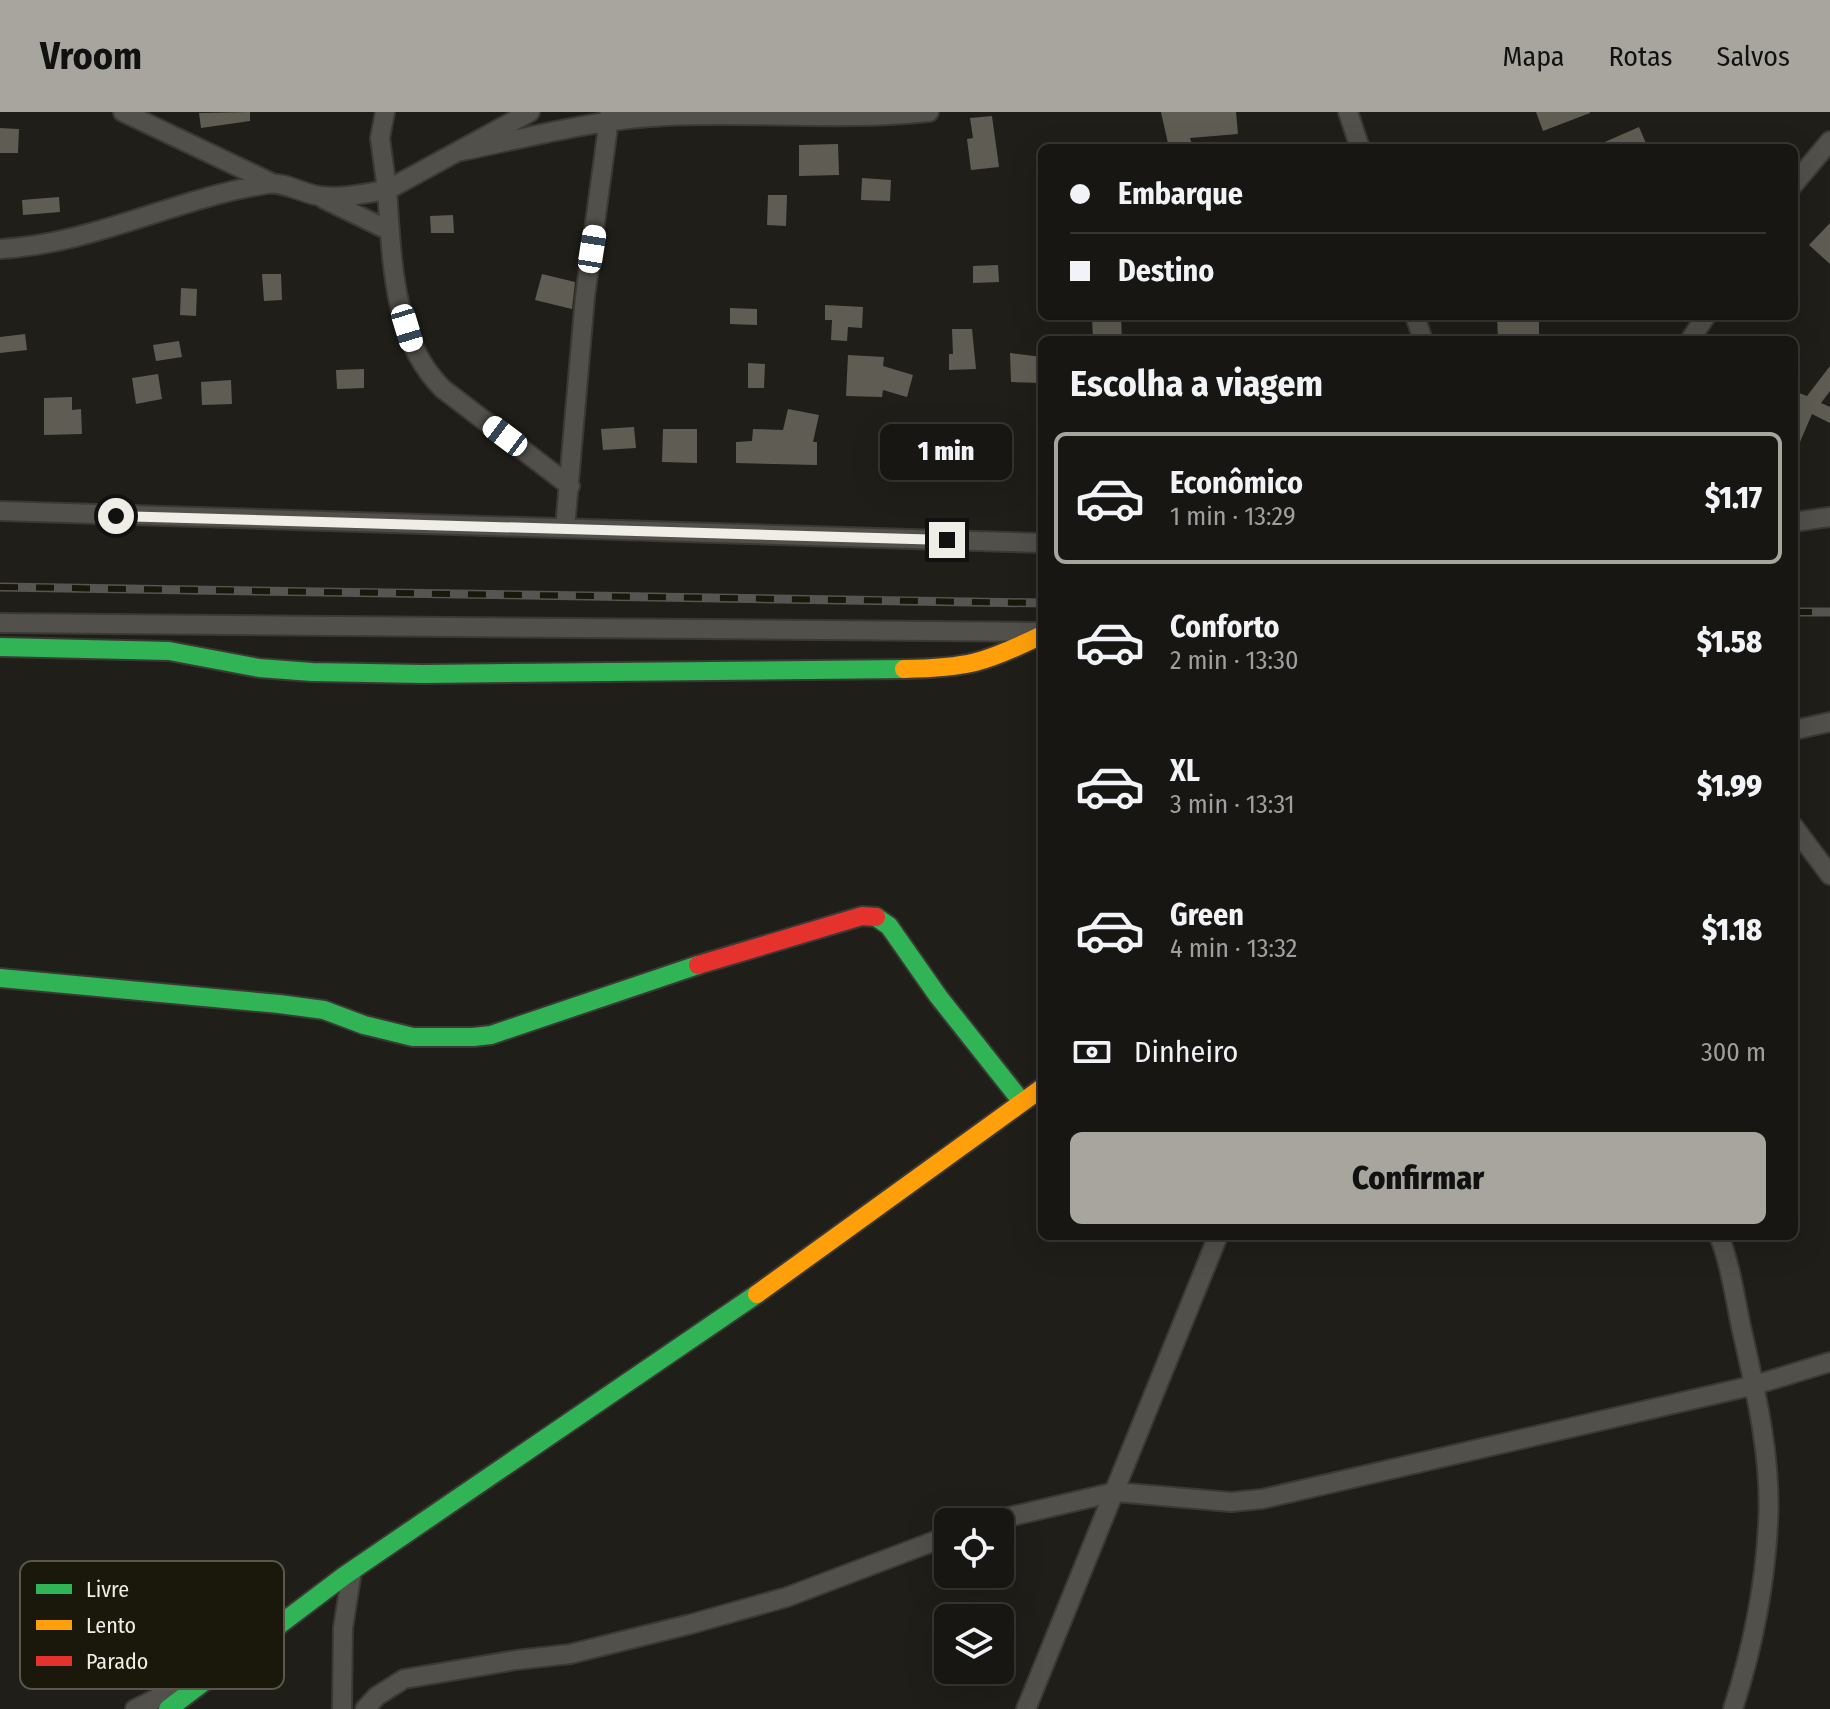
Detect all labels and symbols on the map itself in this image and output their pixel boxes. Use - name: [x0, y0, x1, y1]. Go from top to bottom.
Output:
- car: [576, 223, 608, 275]
- car: [389, 302, 425, 354]
- car: [479, 412, 531, 460]
- callout: 1 min: [881, 424, 1013, 480]
- route start: [98, 498, 134, 534]
- route end: [929, 522, 965, 558]
- legend: [20, 1561, 284, 1689]
- text: Livre: [86, 1576, 129, 1603]
- text: Lento: [86, 1612, 136, 1639]
- text: Parado: [86, 1648, 148, 1675]

